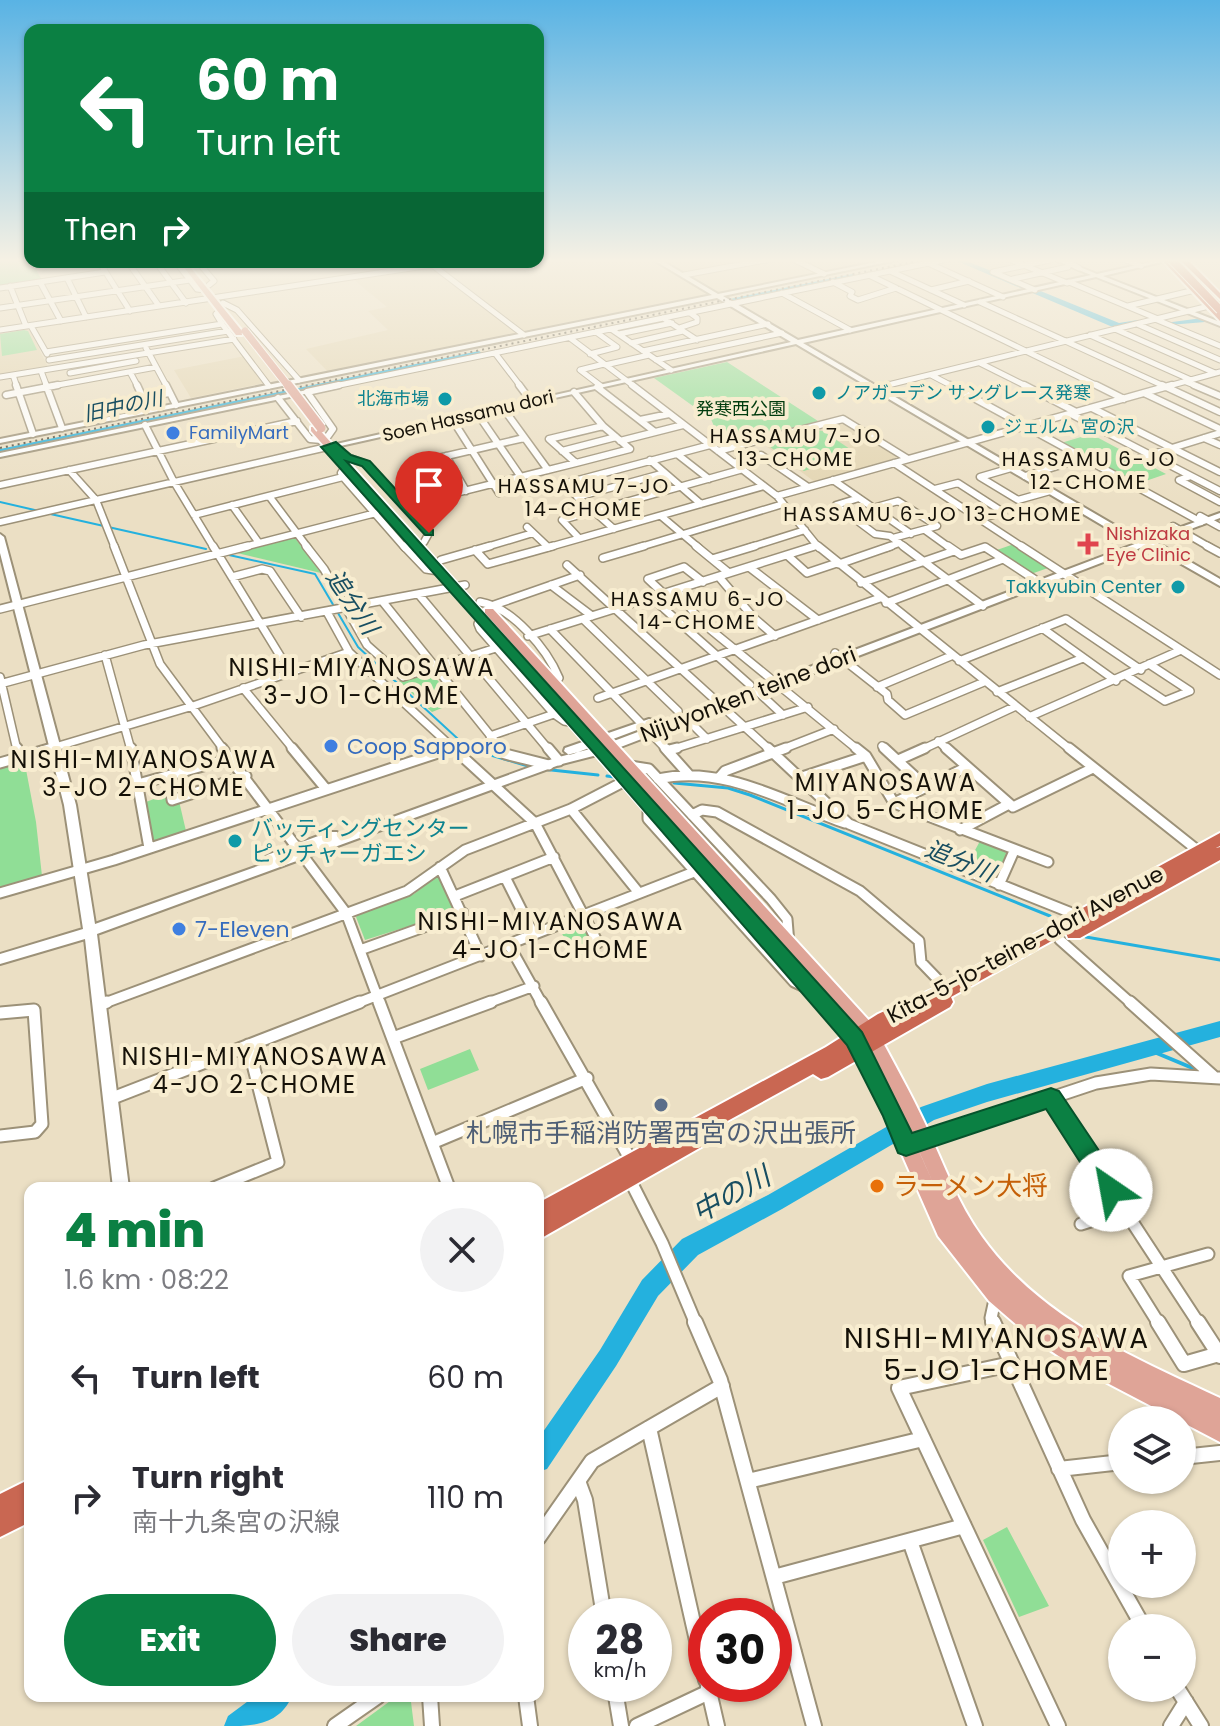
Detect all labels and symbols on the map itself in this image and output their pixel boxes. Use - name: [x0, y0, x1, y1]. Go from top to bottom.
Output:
- place label: ノアガーデン サングレース発寒: [835, 380, 1091, 405]
- water label: 旧中の川: [81, 384, 167, 428]
- street label: Soen Hassamu dori: [380, 384, 556, 447]
- marker: ノアガーデン サングレース発寒: [810, 384, 828, 402]
- place label: 北海市場: [357, 386, 429, 411]
- marker: 北海市場: [436, 390, 454, 408]
- park label: 発寒西公園: [696, 396, 786, 421]
- place label: ジェルム 宮の沢: [1004, 414, 1134, 439]
- marker: ジェルム 宮の沢: [979, 418, 997, 436]
- place label: FamilyMart: [189, 420, 289, 445]
- district label: HASSAMU 7-JO 13-CHOME: [710, 422, 882, 473]
- marker: FamilyMart: [164, 424, 182, 442]
- district label: HASSAMU 6-JO 12-CHOME: [1002, 445, 1176, 496]
- pin: [395, 451, 463, 533]
- district label: HASSAMU 7-JO 14-CHOME: [498, 472, 670, 523]
- district label: HASSAMU 6-JO 13-CHOME: [783, 500, 1083, 528]
- place label: Nishizaka Eye Clinic: [1106, 521, 1191, 567]
- marker: Nishizaka Eye Clinic: [1077, 533, 1099, 555]
- water label: 追分川: [319, 563, 388, 643]
- place label: Takkyubin Center: [1006, 574, 1162, 599]
- marker: Takkyubin Center: [1169, 578, 1187, 596]
- district label: HASSAMU 6-JO 14-CHOME: [611, 585, 785, 636]
- street label: Nijuyonken teine dori: [636, 639, 861, 750]
- district label: NISHI-MIYANOSAWA 3-JO 1-CHOME: [229, 651, 495, 712]
- place label: Coop Sapporo: [347, 731, 507, 762]
- marker: Coop Sapporo: [322, 737, 340, 755]
- district label: NISHI-MIYANOSAWA 3-JO 2-CHOME: [11, 743, 277, 804]
- district label: MIYANOSAWA 1-JO 5-CHOME: [787, 766, 985, 827]
- place label: バッティングセンター ピッチャーガエシ: [251, 813, 470, 869]
- marker: バッティングセンター ピッチャーガエシ: [226, 832, 244, 850]
- water label: 追分川: [921, 832, 1003, 890]
- street label: Kita-5-jo-teine-dori Avenue: [881, 858, 1169, 1031]
- district label: NISHI-MIYANOSAWA 4-JO 1-CHOME: [418, 905, 684, 966]
- place label: 7-Eleven: [195, 914, 290, 945]
- marker: 7-Eleven: [170, 920, 188, 938]
- district label: NISHI-MIYANOSAWA 4-JO 2-CHOME: [122, 1040, 388, 1101]
- marker: 札幌市手稲消防署西宮の沢出張所: [652, 1096, 670, 1114]
- place label: 札幌市手稲消防署西宮の沢出張所: [466, 1115, 856, 1151]
- position arrow: [1069, 1148, 1153, 1232]
- water label: 中の川: [685, 1156, 780, 1232]
- place label: ラーメン大将: [893, 1168, 1048, 1204]
- marker: ラーメン大将: [868, 1177, 886, 1195]
- district label: NISHI-MIYANOSAWA 5-JO 1-CHOME: [844, 1319, 1150, 1390]
- speed limit sign: 30: [688, 1598, 792, 1702]

